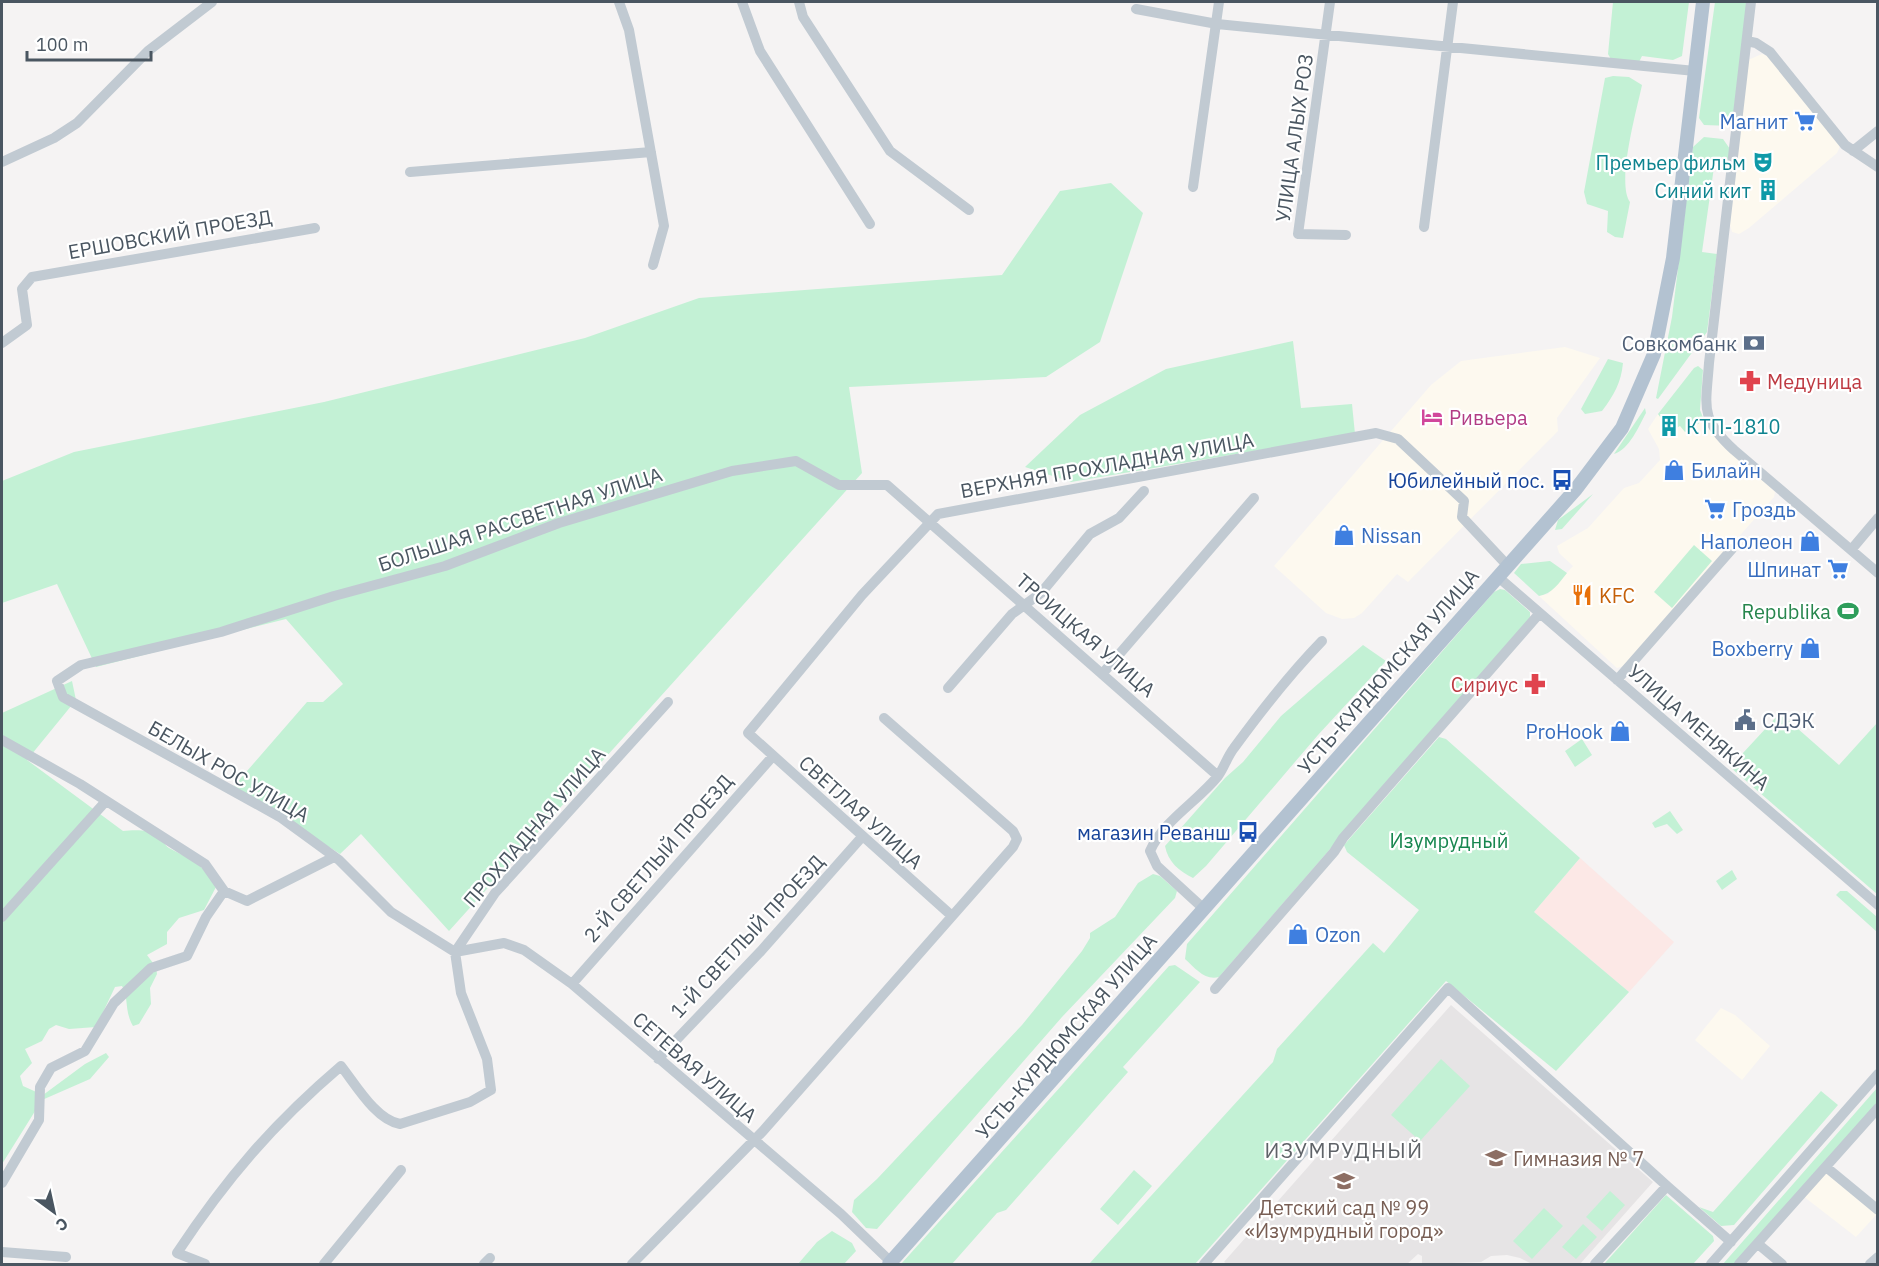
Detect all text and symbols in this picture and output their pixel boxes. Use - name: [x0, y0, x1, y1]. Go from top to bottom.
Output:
- scale bar: [27, 24, 152, 62]
- text: 100 m: [36, 33, 88, 56]
- street label: УЛИЦА АЛЫХ РОЗ: [1269, 52, 1319, 224]
- place label: Магнит: [1719, 108, 1789, 135]
- supermarket icon: Магнит: [1793, 109, 1817, 133]
- place label: Премьер фильм: [1596, 149, 1746, 176]
- theatre icon: Премьер фильм: [1751, 150, 1775, 174]
- place label: Синий кит: [1655, 177, 1752, 204]
- building icon: Синий кит: [1756, 178, 1780, 202]
- street label: ЕРШОВСКИЙ ПРОЕЗД: [66, 203, 274, 265]
- place label: Совкомбанк: [1622, 330, 1737, 357]
- bank icon: Совкомбанк: [1742, 331, 1766, 355]
- place label: Медуница: [1767, 368, 1863, 395]
- pharmacy icon: Медуница: [1738, 369, 1762, 393]
- place label: Ривьера: [1449, 404, 1528, 431]
- hotel icon: Ривьера: [1420, 405, 1444, 429]
- place label: КТП-1810: [1686, 413, 1781, 440]
- building icon: КТП-1810: [1657, 414, 1681, 438]
- street label: ВЕРХНЯЯ ПРОХЛАДНАЯ УЛИЦА: [958, 426, 1256, 504]
- place label: Билайн: [1691, 457, 1761, 484]
- shop icon: Билайн: [1662, 458, 1686, 482]
- street label: БОЛЬШАЯ РАССВЕТНАЯ УЛИЦА: [374, 460, 666, 578]
- place label: Юбилейный пос.: [1388, 467, 1545, 494]
- bus stop icon: Юбилейный пос.: [1550, 468, 1574, 492]
- place label: Гроздь: [1732, 496, 1796, 523]
- supermarket icon: Гроздь: [1703, 497, 1727, 521]
- place label: Nissan: [1361, 522, 1422, 549]
- shop icon: Nissan: [1332, 523, 1356, 547]
- place label: Наполеон: [1700, 528, 1793, 555]
- shop icon: Наполеон: [1798, 529, 1822, 553]
- place label: Шпинат: [1747, 556, 1822, 583]
- supermarket icon: Шпинат: [1826, 557, 1850, 581]
- street label: УСТЬ-КУРДЮМСКАЯ УЛИЦА: [1291, 562, 1485, 779]
- street label: ТРОИЦКАЯ УЛИЦА: [1011, 567, 1161, 703]
- place label: KFC: [1599, 582, 1635, 609]
- restaurant icon: KFC: [1570, 583, 1594, 607]
- place label: Republika: [1741, 598, 1831, 625]
- sports icon: Republika: [1836, 599, 1860, 623]
- place label: Boxberry: [1711, 635, 1793, 662]
- shop icon: Boxberry: [1798, 636, 1822, 660]
- street label: УЛИЦА МЕНЯКИНА: [1622, 658, 1776, 796]
- place label: Сириус: [1451, 671, 1518, 698]
- pharmacy icon: Сириус: [1523, 672, 1547, 696]
- place label: СДЭК: [1762, 707, 1815, 734]
- public building icon: СДЭК: [1733, 708, 1757, 732]
- street label: БЕЛЫХ РОС УЛИЦА: [143, 714, 315, 828]
- place label: ProHook: [1526, 718, 1603, 745]
- shop icon: ProHook: [1608, 719, 1632, 743]
- street label: ПРОХЛАДНАЯ УЛИЦА: [457, 741, 611, 913]
- street label: СВЕТЛАЯ УЛИЦА: [793, 749, 929, 875]
- street label: 2-Й СВЕТЛЫЙ ПРОЕЗД: [577, 768, 739, 948]
- place label: магазин Реванш: [1077, 819, 1231, 846]
- bus stop icon: магазин Реванш: [1236, 820, 1260, 844]
- park label: Изумрудный: [1390, 827, 1508, 854]
- street label: 1-Й СВЕТЛЫЙ ПРОЕЗД: [664, 848, 830, 1024]
- place label: Ozon: [1315, 921, 1361, 948]
- shop icon: Ozon: [1286, 922, 1310, 946]
- street label: УСТЬ-КУРДЮМСКАЯ УЛИЦА: [969, 927, 1163, 1144]
- street label: СЕТЕВАЯ УЛИЦА: [627, 1005, 763, 1129]
- district label: ИЗУМРУДНЫЙ: [1264, 1136, 1424, 1164]
- place label: Гимназия № 7: [1513, 1145, 1644, 1172]
- school or university icon: Гимназия № 7: [1484, 1146, 1508, 1170]
- school or university icon: Детский сад № 99 «Изумрудный город»: [1332, 1169, 1356, 1193]
- north arrow: [24, 1182, 84, 1242]
- place label: Детский сад № 99 «Изумрудный город»: [1245, 1194, 1443, 1244]
- text: С: [52, 1213, 72, 1236]

